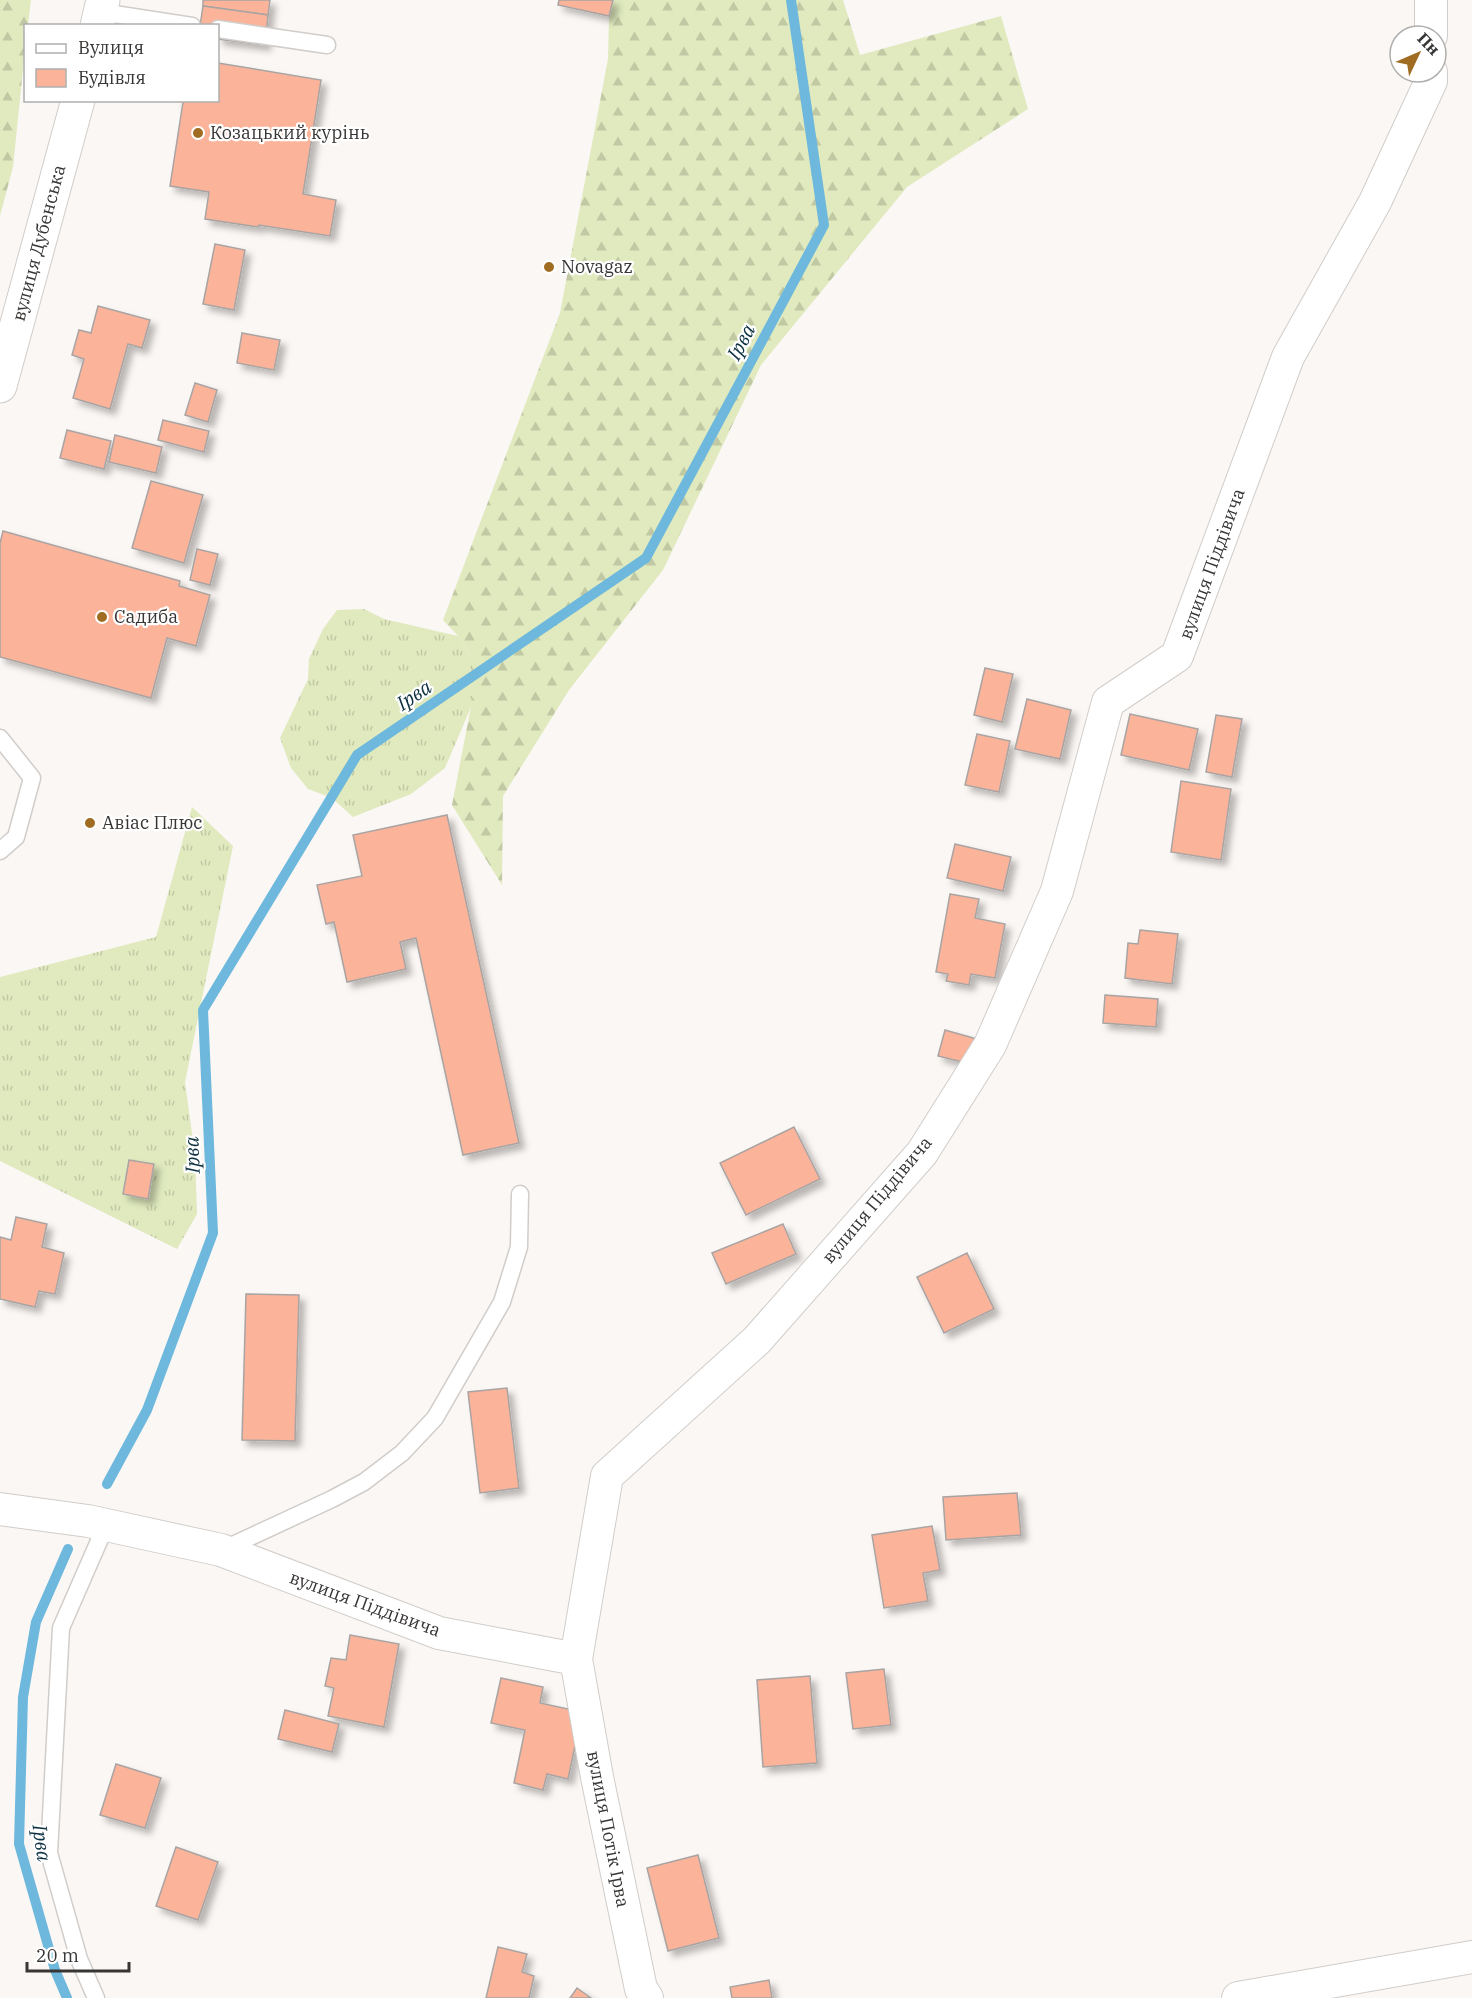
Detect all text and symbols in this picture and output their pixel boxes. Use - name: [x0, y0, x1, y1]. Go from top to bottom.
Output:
- legend: [24, 24, 219, 102]
- north arrow: [1388, 24, 1448, 84]
- text: Пн: [1413, 28, 1444, 59]
- text: Вулиця: [78, 36, 144, 59]
- text: Будівля: [78, 66, 146, 89]
- place label: Козацький курінь: [210, 121, 370, 144]
- marker: Козацький курінь: [191, 126, 205, 140]
- street label: вулиця Дубенська: [7, 162, 70, 324]
- place label: Novagaz: [561, 255, 633, 278]
- marker: Novagaz: [542, 260, 556, 274]
- water label: Ірва: [719, 319, 761, 365]
- street label: вулиця Піддівича: [1174, 485, 1250, 643]
- place label: Садиба: [114, 605, 178, 628]
- marker: Садиба: [95, 610, 109, 624]
- water label: Ірва: [390, 673, 437, 717]
- place label: Авіас Плюс: [102, 811, 203, 834]
- marker: Авіас Плюс: [83, 816, 97, 830]
- street label: вулиця Піддівича: [817, 1131, 937, 1268]
- water label: Ірва: [177, 1136, 206, 1175]
- street label: вулиця Піддівича: [286, 1566, 444, 1642]
- street label: вулиця Потік Ірва: [582, 1748, 635, 1909]
- water label: Ірва: [26, 1822, 58, 1863]
- scale bar: [27, 1935, 129, 1973]
- text: 20 m: [36, 1944, 79, 1967]

